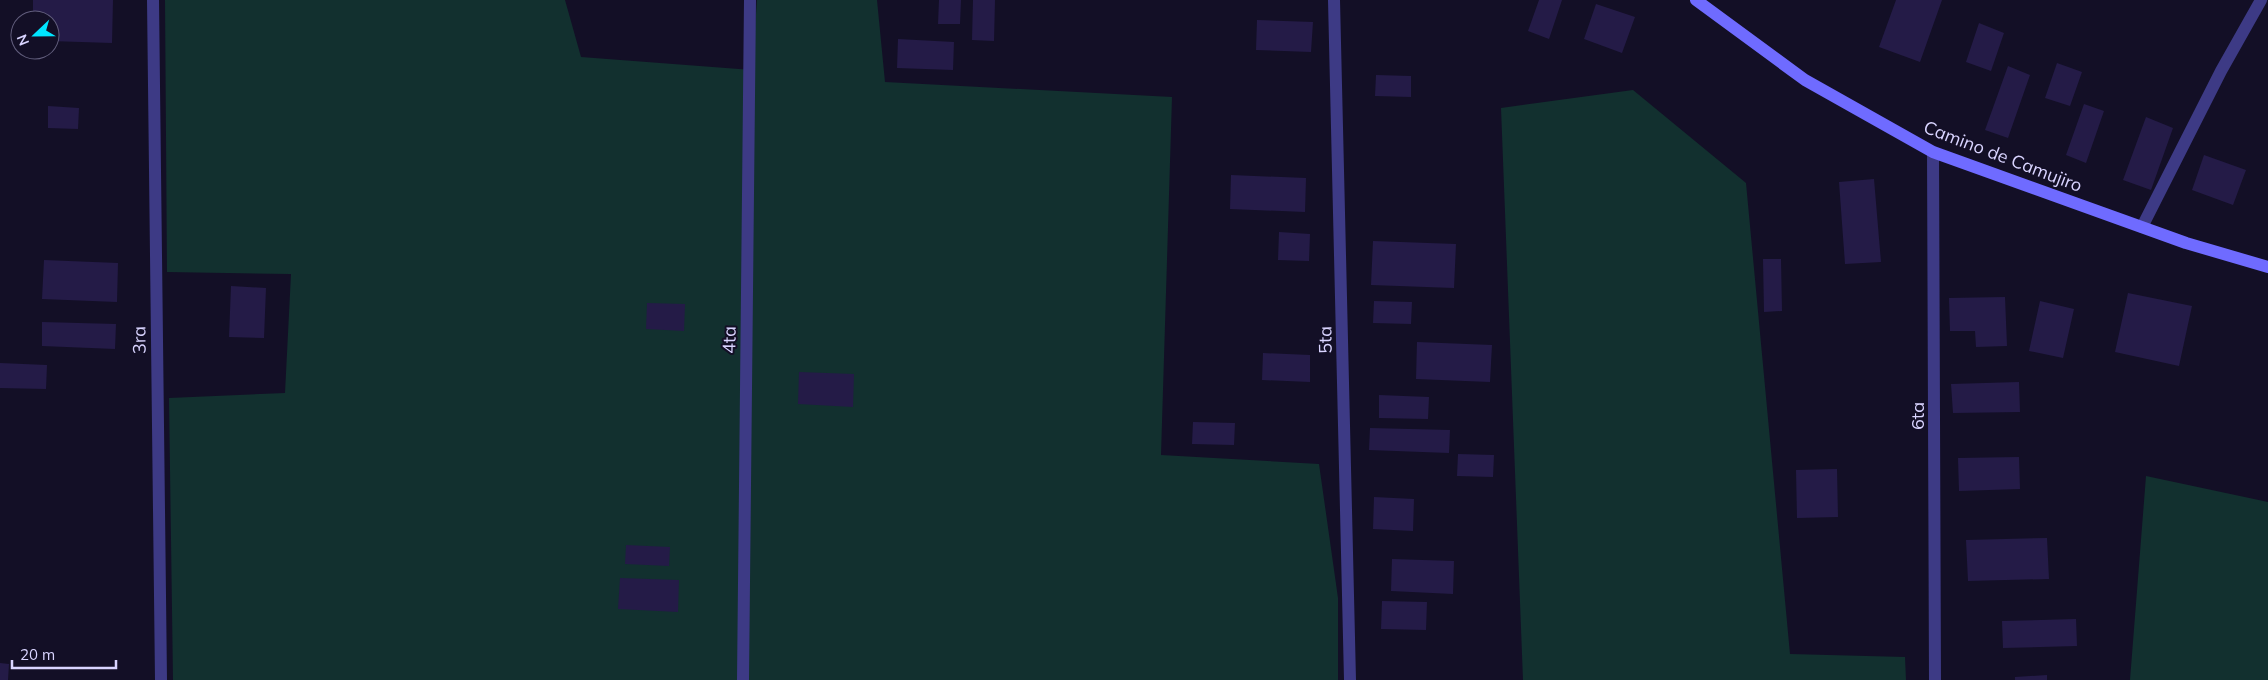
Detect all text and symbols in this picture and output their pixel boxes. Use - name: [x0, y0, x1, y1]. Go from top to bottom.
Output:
- north arrow: [10, 10, 60, 60]
- text: N: [13, 32, 33, 48]
- street label: Camino de Camujiro: [1920, 115, 2086, 197]
- street label: 3ra: [127, 326, 151, 354]
- street label: 4ta: [717, 326, 741, 354]
- street label: 5ta: [1313, 326, 1337, 354]
- street label: 6ta: [1906, 402, 1929, 430]
- scale bar: [12, 638, 116, 670]
- text: 20 m: [20, 645, 55, 664]

